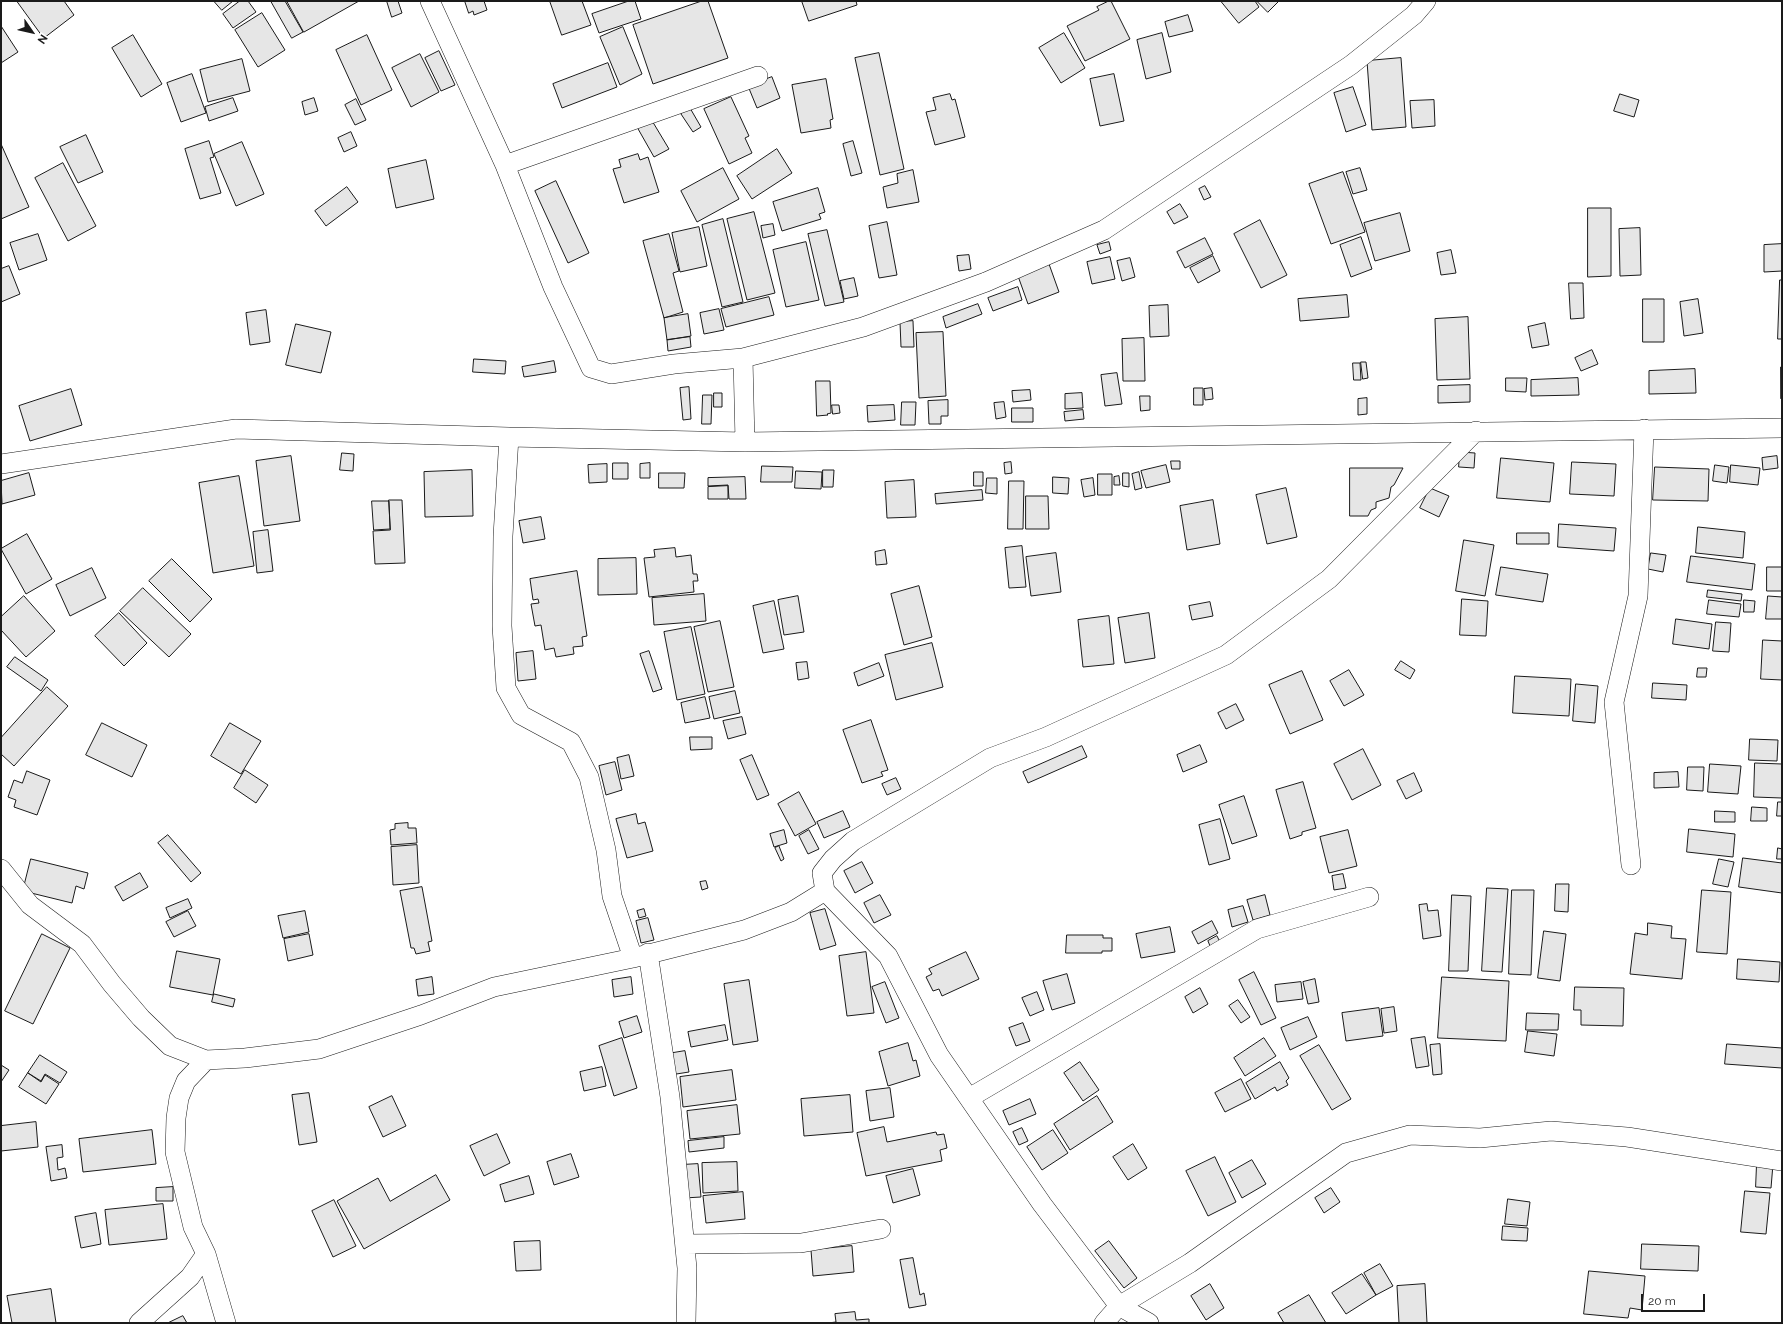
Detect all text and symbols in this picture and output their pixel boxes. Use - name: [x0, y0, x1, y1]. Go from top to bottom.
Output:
- north arrow: [12, 12, 52, 52]
- text: N: [35, 32, 50, 46]
- scale bar: [1643, 1286, 1707, 1312]
- text: 20 m: [1648, 1294, 1676, 1308]

